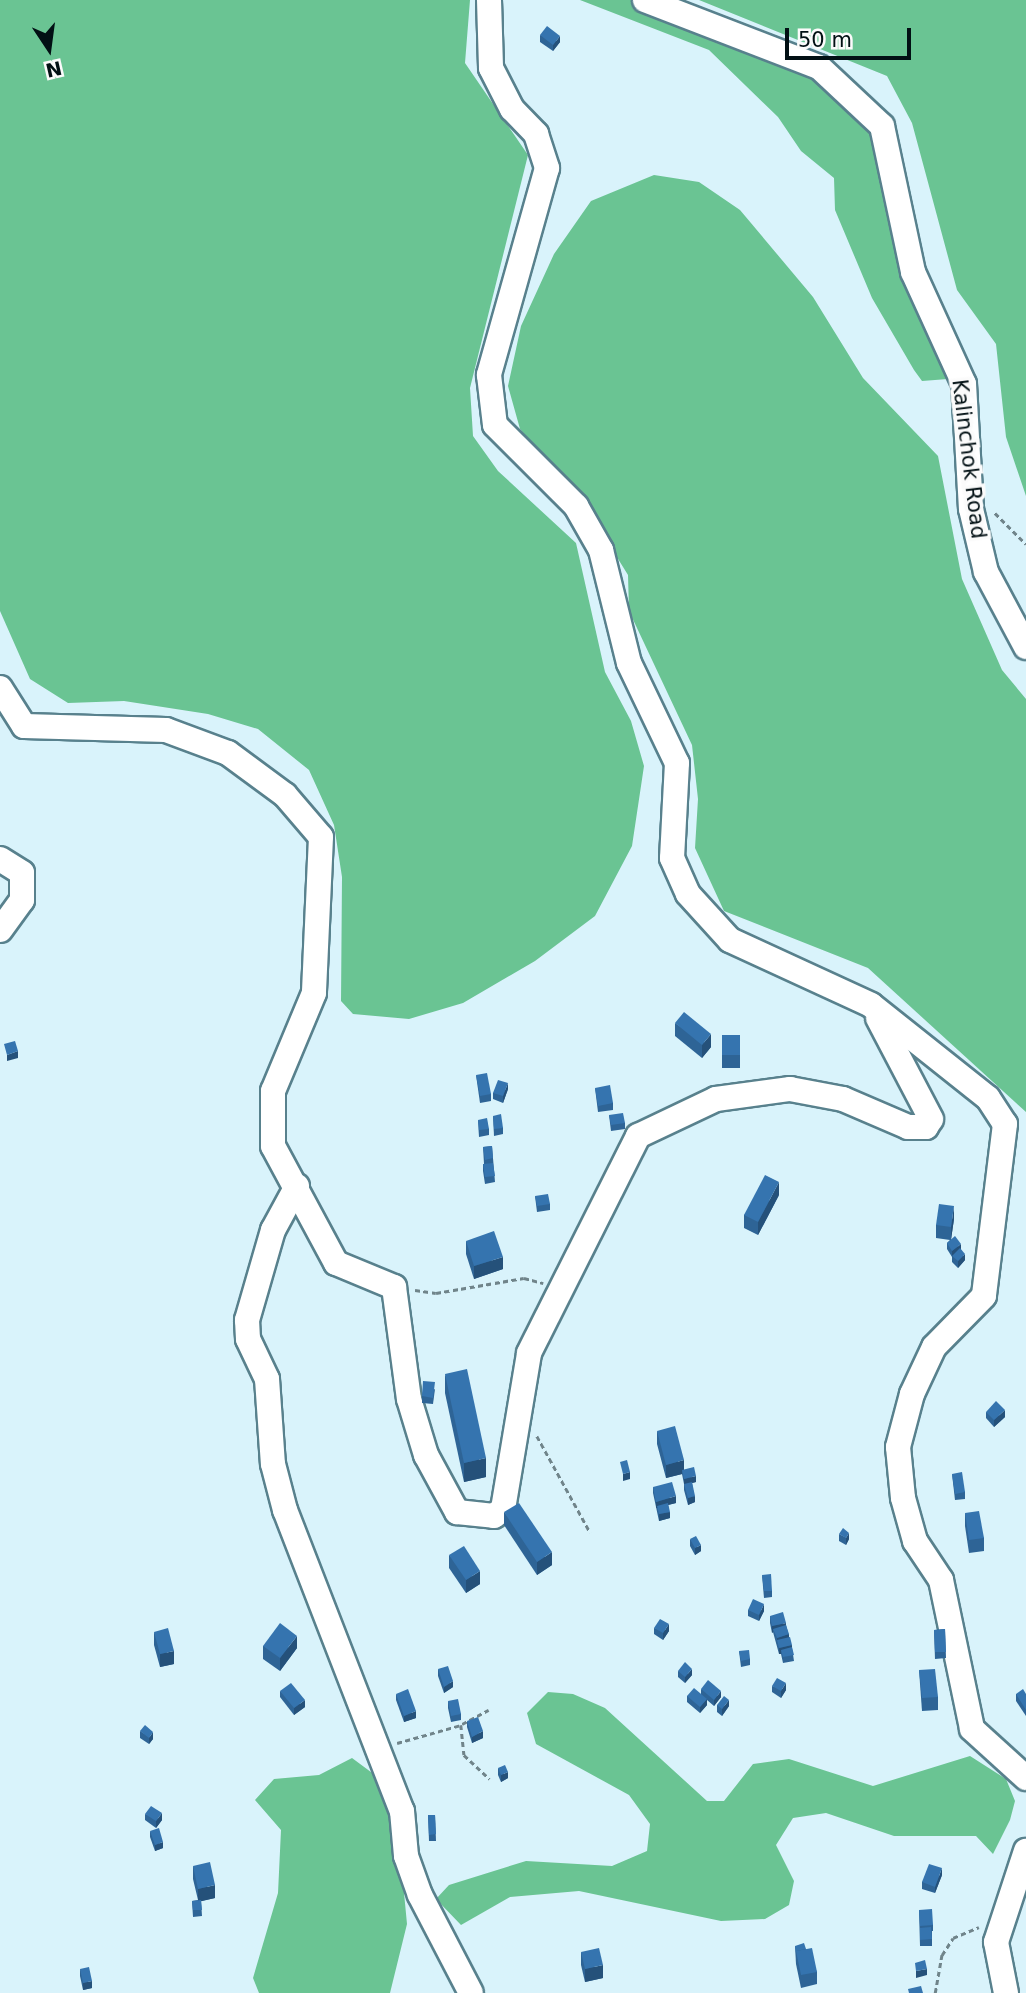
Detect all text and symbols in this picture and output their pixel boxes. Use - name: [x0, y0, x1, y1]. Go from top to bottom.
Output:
- north arrow: [14, 14, 84, 84]
- scale bar: [788, 14, 914, 58]
- text: 50 m: [798, 28, 852, 52]
- text: N: [44, 57, 64, 82]
- street label: Kalinchok Road: [947, 378, 991, 540]

